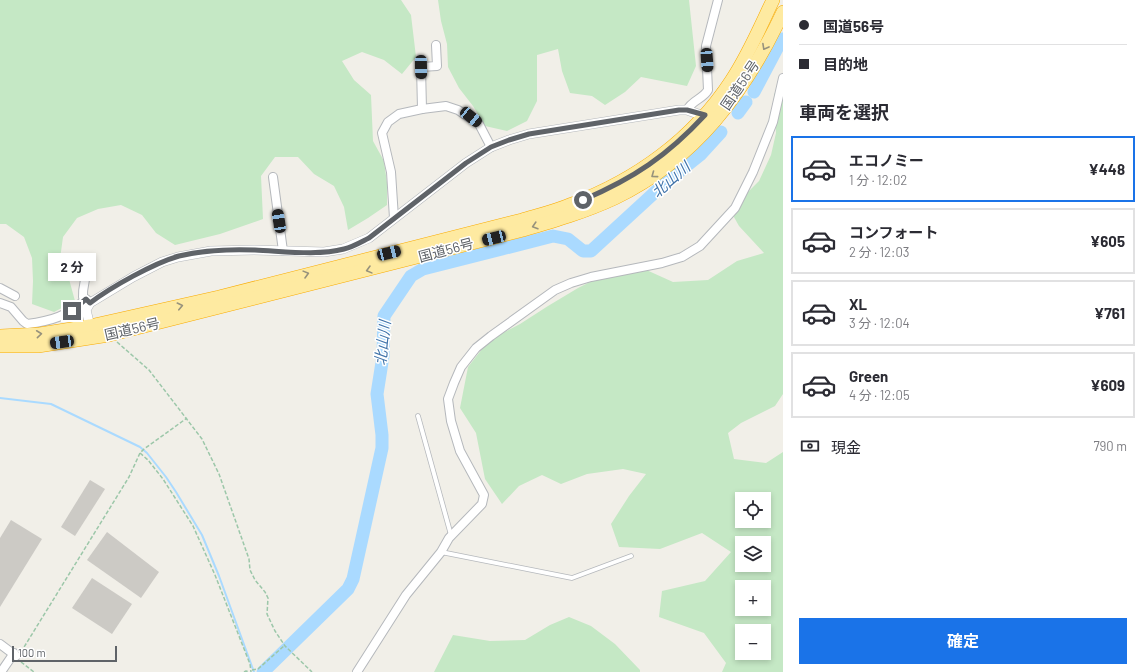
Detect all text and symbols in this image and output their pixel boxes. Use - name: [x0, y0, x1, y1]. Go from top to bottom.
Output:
- text: 国道56号: [823, 17, 884, 35]
- one-way arrow: [763, 42, 770, 50]
- car: [700, 48, 714, 72]
- car: [415, 55, 427, 79]
- text: 目的地: [823, 55, 868, 73]
- street label: 国道56号: [717, 57, 762, 113]
- text: 車両を選択: [799, 101, 889, 123]
- car: [458, 105, 484, 129]
- icon: car: [801, 151, 837, 187]
- text: エコノミー: [849, 151, 924, 169]
- water label: 北山川: [647, 156, 695, 201]
- text: ¥448: [1088, 160, 1125, 178]
- one-way arrow: [651, 170, 658, 177]
- text: 1 分 · 12:02: [849, 172, 907, 188]
- route start: [574, 191, 592, 209]
- car: [271, 208, 287, 234]
- one-way arrow: [532, 222, 539, 230]
- icon: car: [801, 223, 837, 259]
- text: コンフォート: [849, 223, 939, 241]
- car: [481, 229, 507, 247]
- text: ¥605: [1090, 232, 1125, 250]
- street label: 国道56号: [416, 234, 475, 265]
- car: [376, 244, 402, 262]
- text: 2 分 · 12:03: [849, 244, 909, 260]
- callout: 2 分: [48, 253, 96, 281]
- text: 2 分: [61, 259, 83, 275]
- one-way arrow: [365, 265, 372, 274]
- one-way arrow: [303, 271, 309, 279]
- icon: car: [801, 295, 837, 331]
- text: XL: [849, 295, 867, 313]
- route end: [63, 302, 81, 320]
- one-way arrow: [177, 302, 183, 310]
- text: ¥761: [1094, 304, 1125, 322]
- street label: 国道56号: [102, 314, 161, 343]
- text: 3 分 · 12:04: [849, 315, 910, 331]
- water label: 北山川: [371, 318, 394, 366]
- one-way arrow: [36, 329, 42, 338]
- car: [49, 334, 75, 350]
- icon: car: [801, 367, 837, 403]
- text: Green: [849, 367, 888, 385]
- text: ¥609: [1090, 376, 1125, 394]
- text: 4 分 · 12:05: [849, 387, 910, 403]
- icon: cash: [799, 435, 821, 457]
- text: 現金: [831, 438, 861, 456]
- text: 790 m: [1093, 438, 1127, 454]
- map controls: [735, 492, 771, 660]
- button: locate: [735, 492, 771, 528]
- button: layers: [735, 536, 771, 572]
- button: +: [735, 580, 771, 616]
- button: 確定: [799, 618, 1127, 664]
- button: −: [735, 624, 771, 660]
- scale bar: [12, 644, 117, 663]
- text: 100 m: [18, 646, 46, 659]

